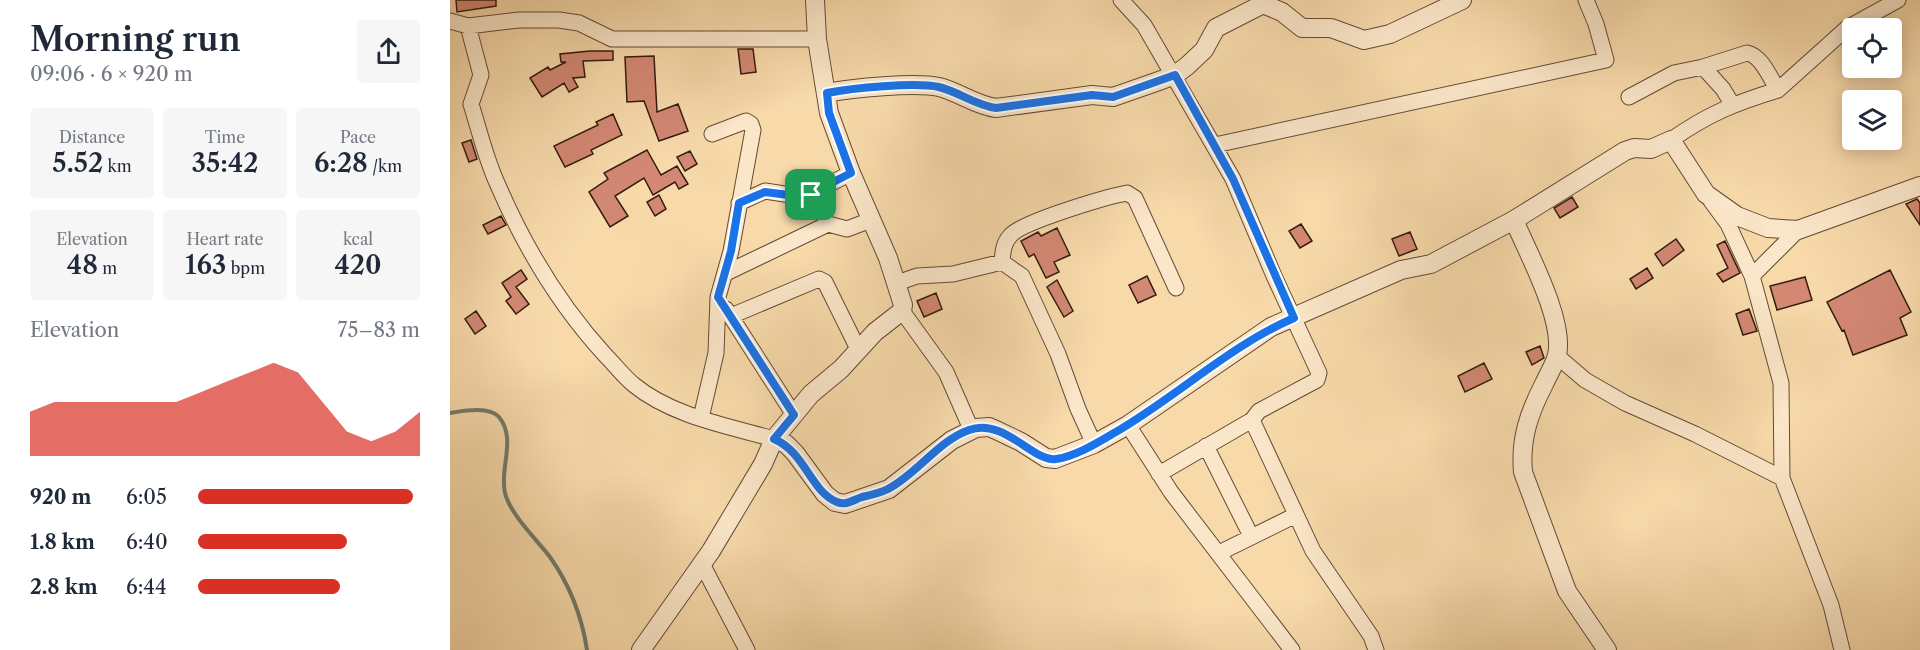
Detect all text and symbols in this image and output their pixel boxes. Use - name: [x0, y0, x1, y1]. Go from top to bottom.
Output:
- map controls: [1842, 18, 1902, 150]
- button: locate: [1842, 18, 1902, 78]
- text: Morning run: [30, 19, 241, 60]
- button: share: [357, 20, 420, 83]
- text: 09:06 · 6 × 920 m: [30, 62, 193, 86]
- button: layers: [1842, 90, 1902, 150]
- text: Distance: [59, 127, 125, 147]
- text: Time: [205, 127, 245, 147]
- text: Pace: [340, 127, 376, 147]
- text: 5.52: [52, 147, 103, 179]
- text: 35:42: [192, 147, 258, 179]
- text: 6:28: [314, 147, 368, 179]
- text: km: [103, 156, 132, 176]
- text: /km: [368, 156, 402, 176]
- pin: [785, 169, 836, 220]
- icon: arrive: [794, 178, 827, 211]
- text: Elevation: [56, 229, 128, 249]
- text: Heart rate: [186, 229, 264, 249]
- text: kcal: [343, 229, 373, 249]
- text: 48: [67, 249, 98, 281]
- text: 163: [185, 249, 226, 281]
- text: 420: [334, 249, 382, 281]
- text: m: [98, 258, 117, 278]
- text: bpm: [226, 258, 265, 278]
- text: Elevation: [30, 318, 119, 342]
- text: 75–83 m: [338, 318, 420, 342]
- text: 920 m: [30, 485, 91, 509]
- text: 6:05: [126, 485, 167, 509]
- text: 1.8 km: [30, 530, 95, 554]
- text: 6:40: [126, 530, 168, 554]
- text: 2.8 km: [30, 575, 98, 599]
- text: 6:44: [126, 575, 166, 599]

